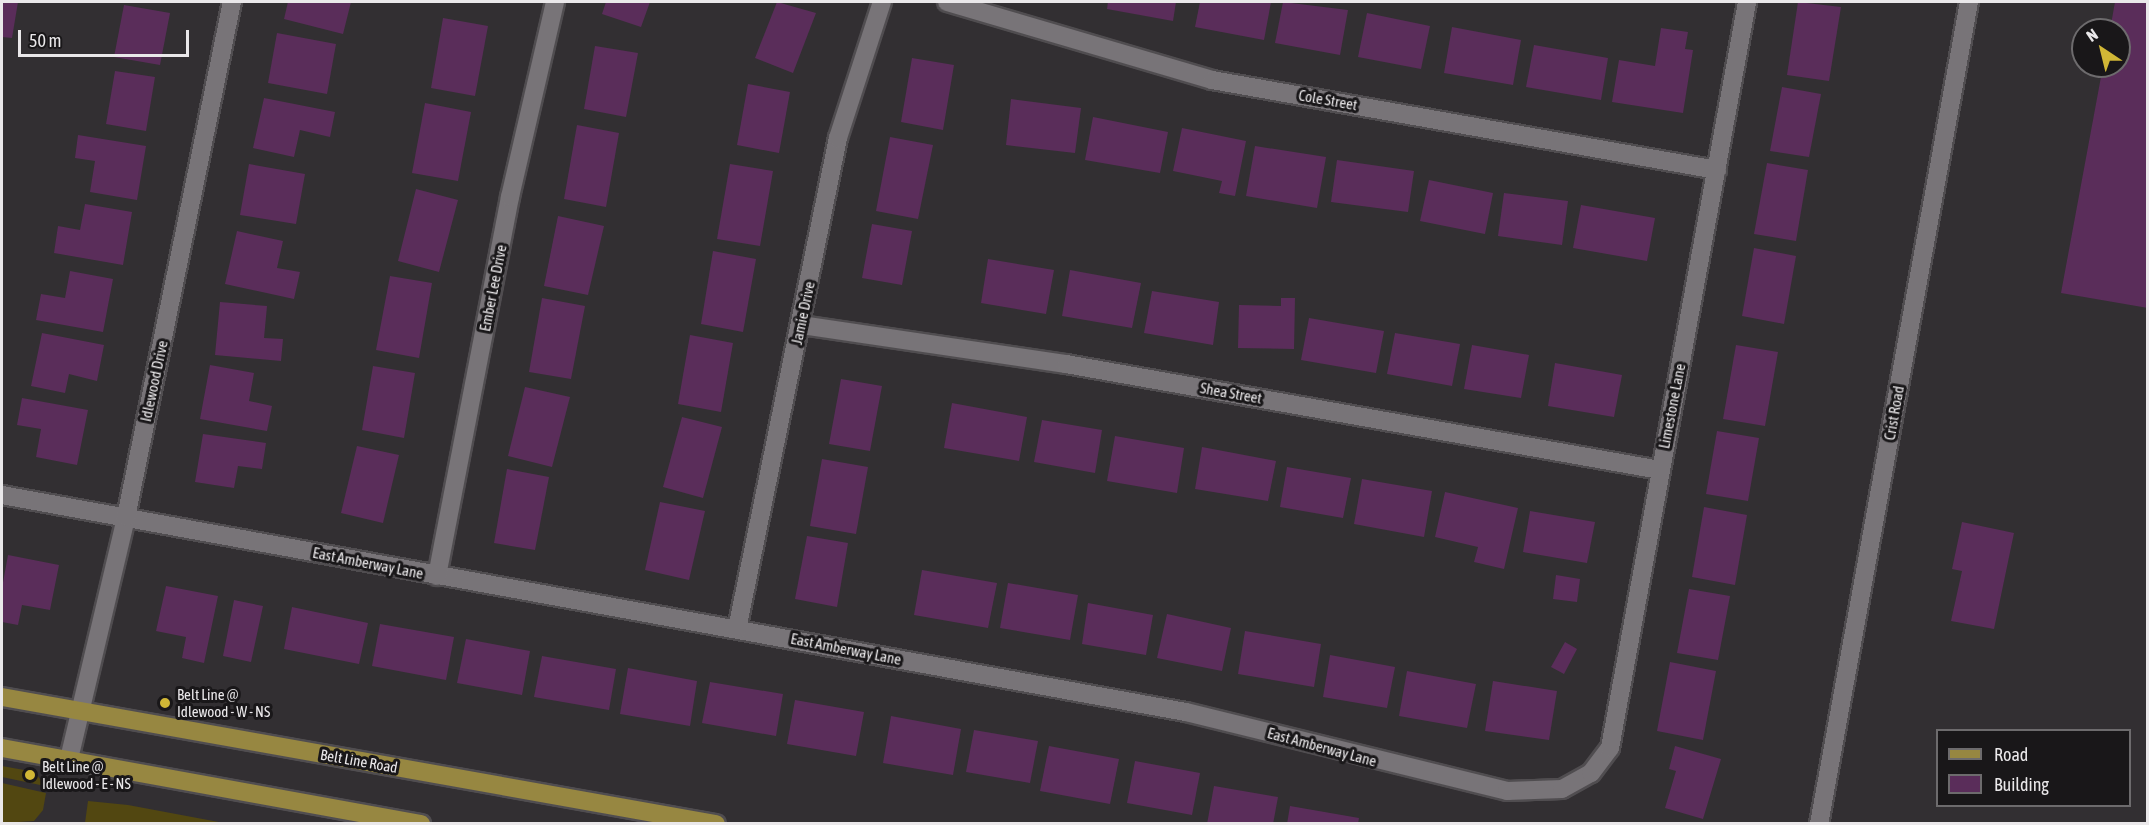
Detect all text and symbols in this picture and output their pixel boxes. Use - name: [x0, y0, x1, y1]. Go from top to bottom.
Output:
- scale bar: [21, 18, 192, 56]
- north arrow: [2071, 18, 2131, 78]
- text: N: [2083, 25, 2101, 45]
- text: 50 m: [29, 30, 61, 51]
- street label: Cole Street: [1297, 86, 1359, 114]
- street label: Ember Lee Drive: [476, 243, 510, 333]
- street label: Jamie Drive: [788, 280, 818, 346]
- street label: Idlewood Drive: [137, 339, 171, 423]
- street label: Limestone Lane: [1655, 362, 1689, 450]
- street label: Shea Street: [1199, 379, 1263, 407]
- street label: Crist Road: [1880, 384, 1908, 442]
- street label: East Amberway Lane: [311, 543, 425, 583]
- street label: East Amberway Lane: [789, 629, 903, 669]
- place label: Belt Line @ Idlewood - W - NS: [177, 685, 270, 720]
- marker: Belt Line @ Idlewood - W - NS: [158, 696, 172, 710]
- street label: East Amberway Lane: [1265, 724, 1379, 770]
- legend: [1936, 729, 2131, 807]
- text: Road: [1994, 744, 2028, 765]
- street label: Belt Line Road: [319, 745, 399, 777]
- place label: Belt Line @ Idlewood - E - NS: [42, 757, 131, 792]
- marker: Belt Line @ Idlewood - E - NS: [23, 768, 37, 782]
- text: Building: [1994, 774, 2049, 795]

